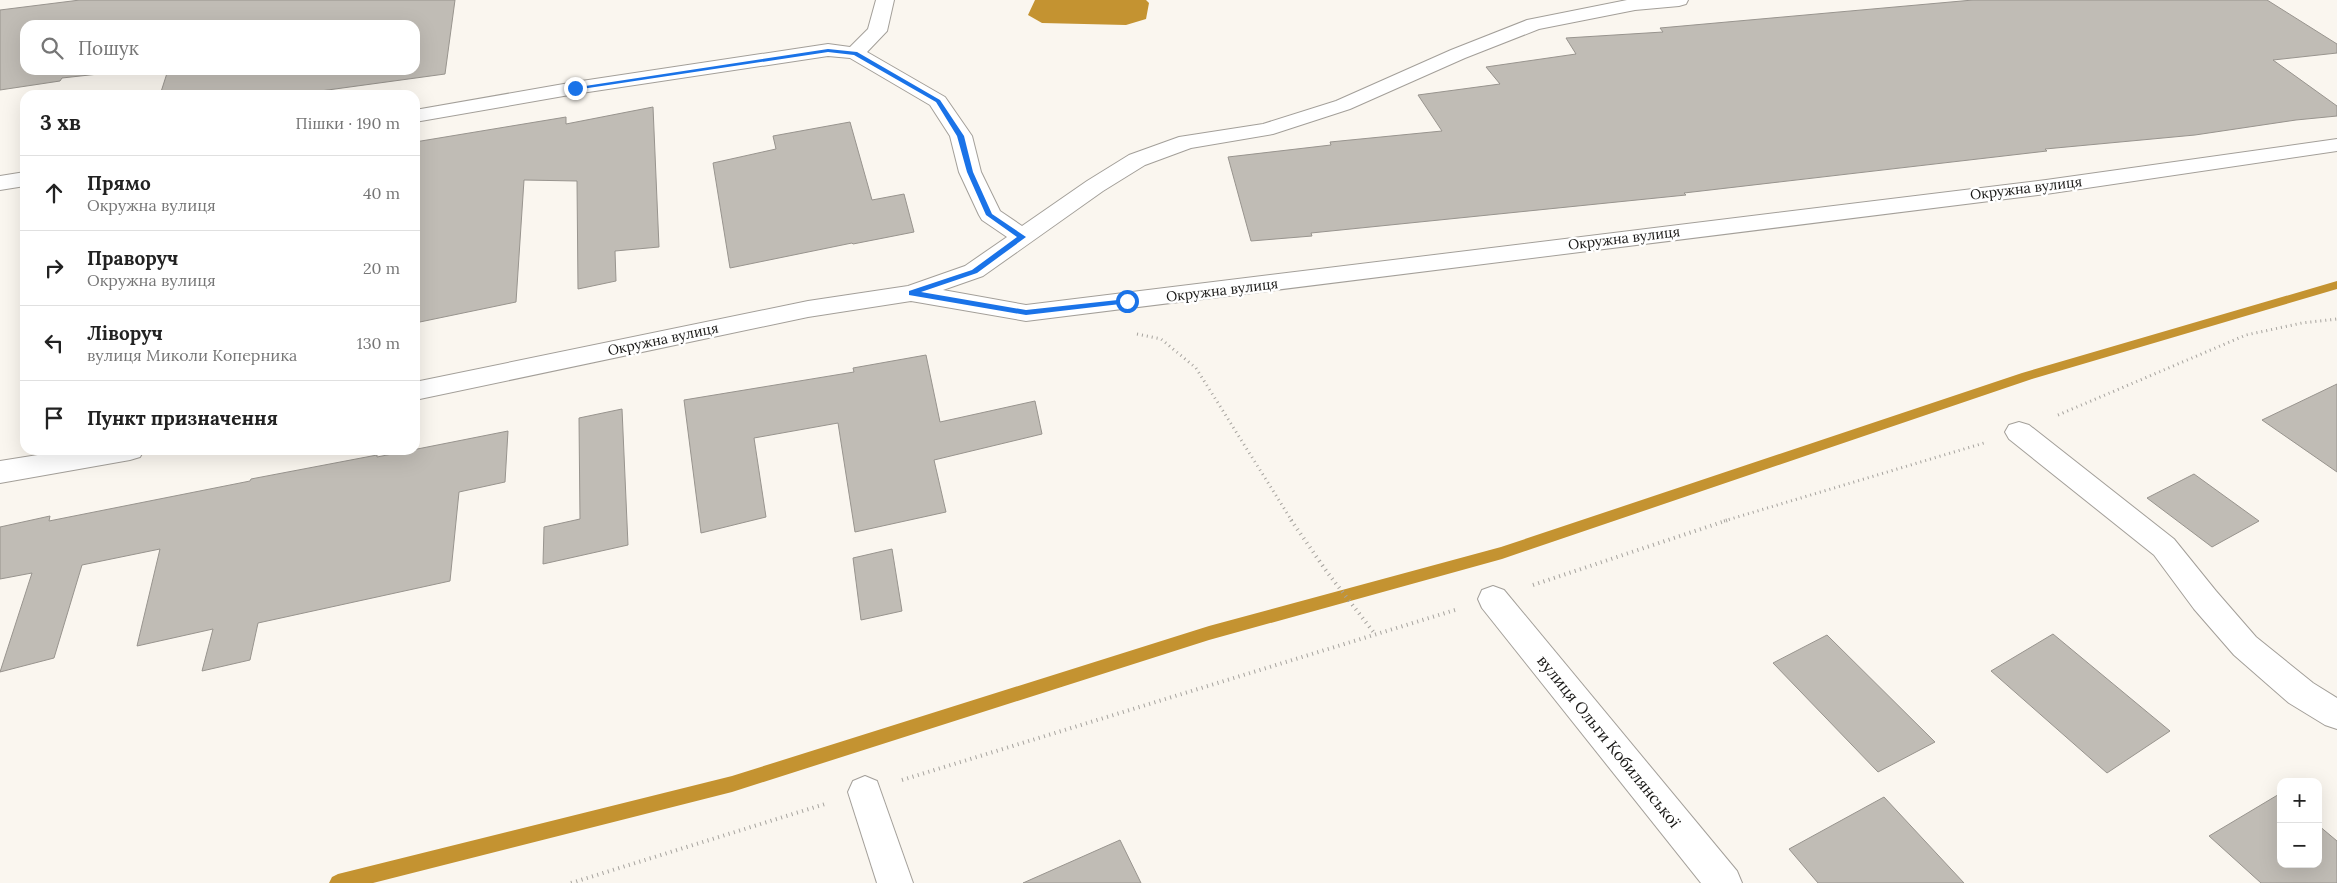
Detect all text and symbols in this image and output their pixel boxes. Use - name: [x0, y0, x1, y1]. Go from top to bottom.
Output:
- search box: [20, 20, 420, 75]
- icon: search: [38, 34, 66, 62]
- text: Пошук: [78, 36, 139, 60]
- route end: [564, 77, 587, 100]
- text: 3 хв: [40, 109, 81, 136]
- text: Пішки · 190 m: [296, 113, 400, 133]
- text: Прямо: [87, 171, 151, 195]
- street label: Окружна вулиця: [1969, 172, 2083, 204]
- icon: ahead: [40, 179, 68, 207]
- text: 40 m: [363, 183, 400, 203]
- text: Окружна вулиця: [87, 195, 216, 215]
- street label: Окружна вулиця: [1567, 222, 1681, 254]
- text: Праворуч: [87, 246, 178, 270]
- icon: right: [40, 254, 68, 282]
- text: 20 m: [363, 258, 400, 278]
- text: Окружна вулиця: [87, 270, 216, 290]
- street label: Окружна вулиця: [1165, 274, 1279, 306]
- route start: [1116, 290, 1139, 313]
- street label: Окружна вулиця: [606, 318, 720, 360]
- text: Ліворуч: [87, 321, 163, 345]
- icon: left: [40, 329, 68, 357]
- text: 130 m: [357, 333, 400, 353]
- text: вулиця Миколи Коперника: [87, 345, 297, 365]
- icon: arrive: [40, 404, 68, 432]
- text: Пункт призначення: [87, 406, 278, 430]
- street label: вулиця Ольги Кобилянської: [1533, 651, 1685, 832]
- map controls: [2277, 778, 2322, 868]
- button: +: [2277, 778, 2322, 823]
- button: −: [2277, 823, 2322, 868]

